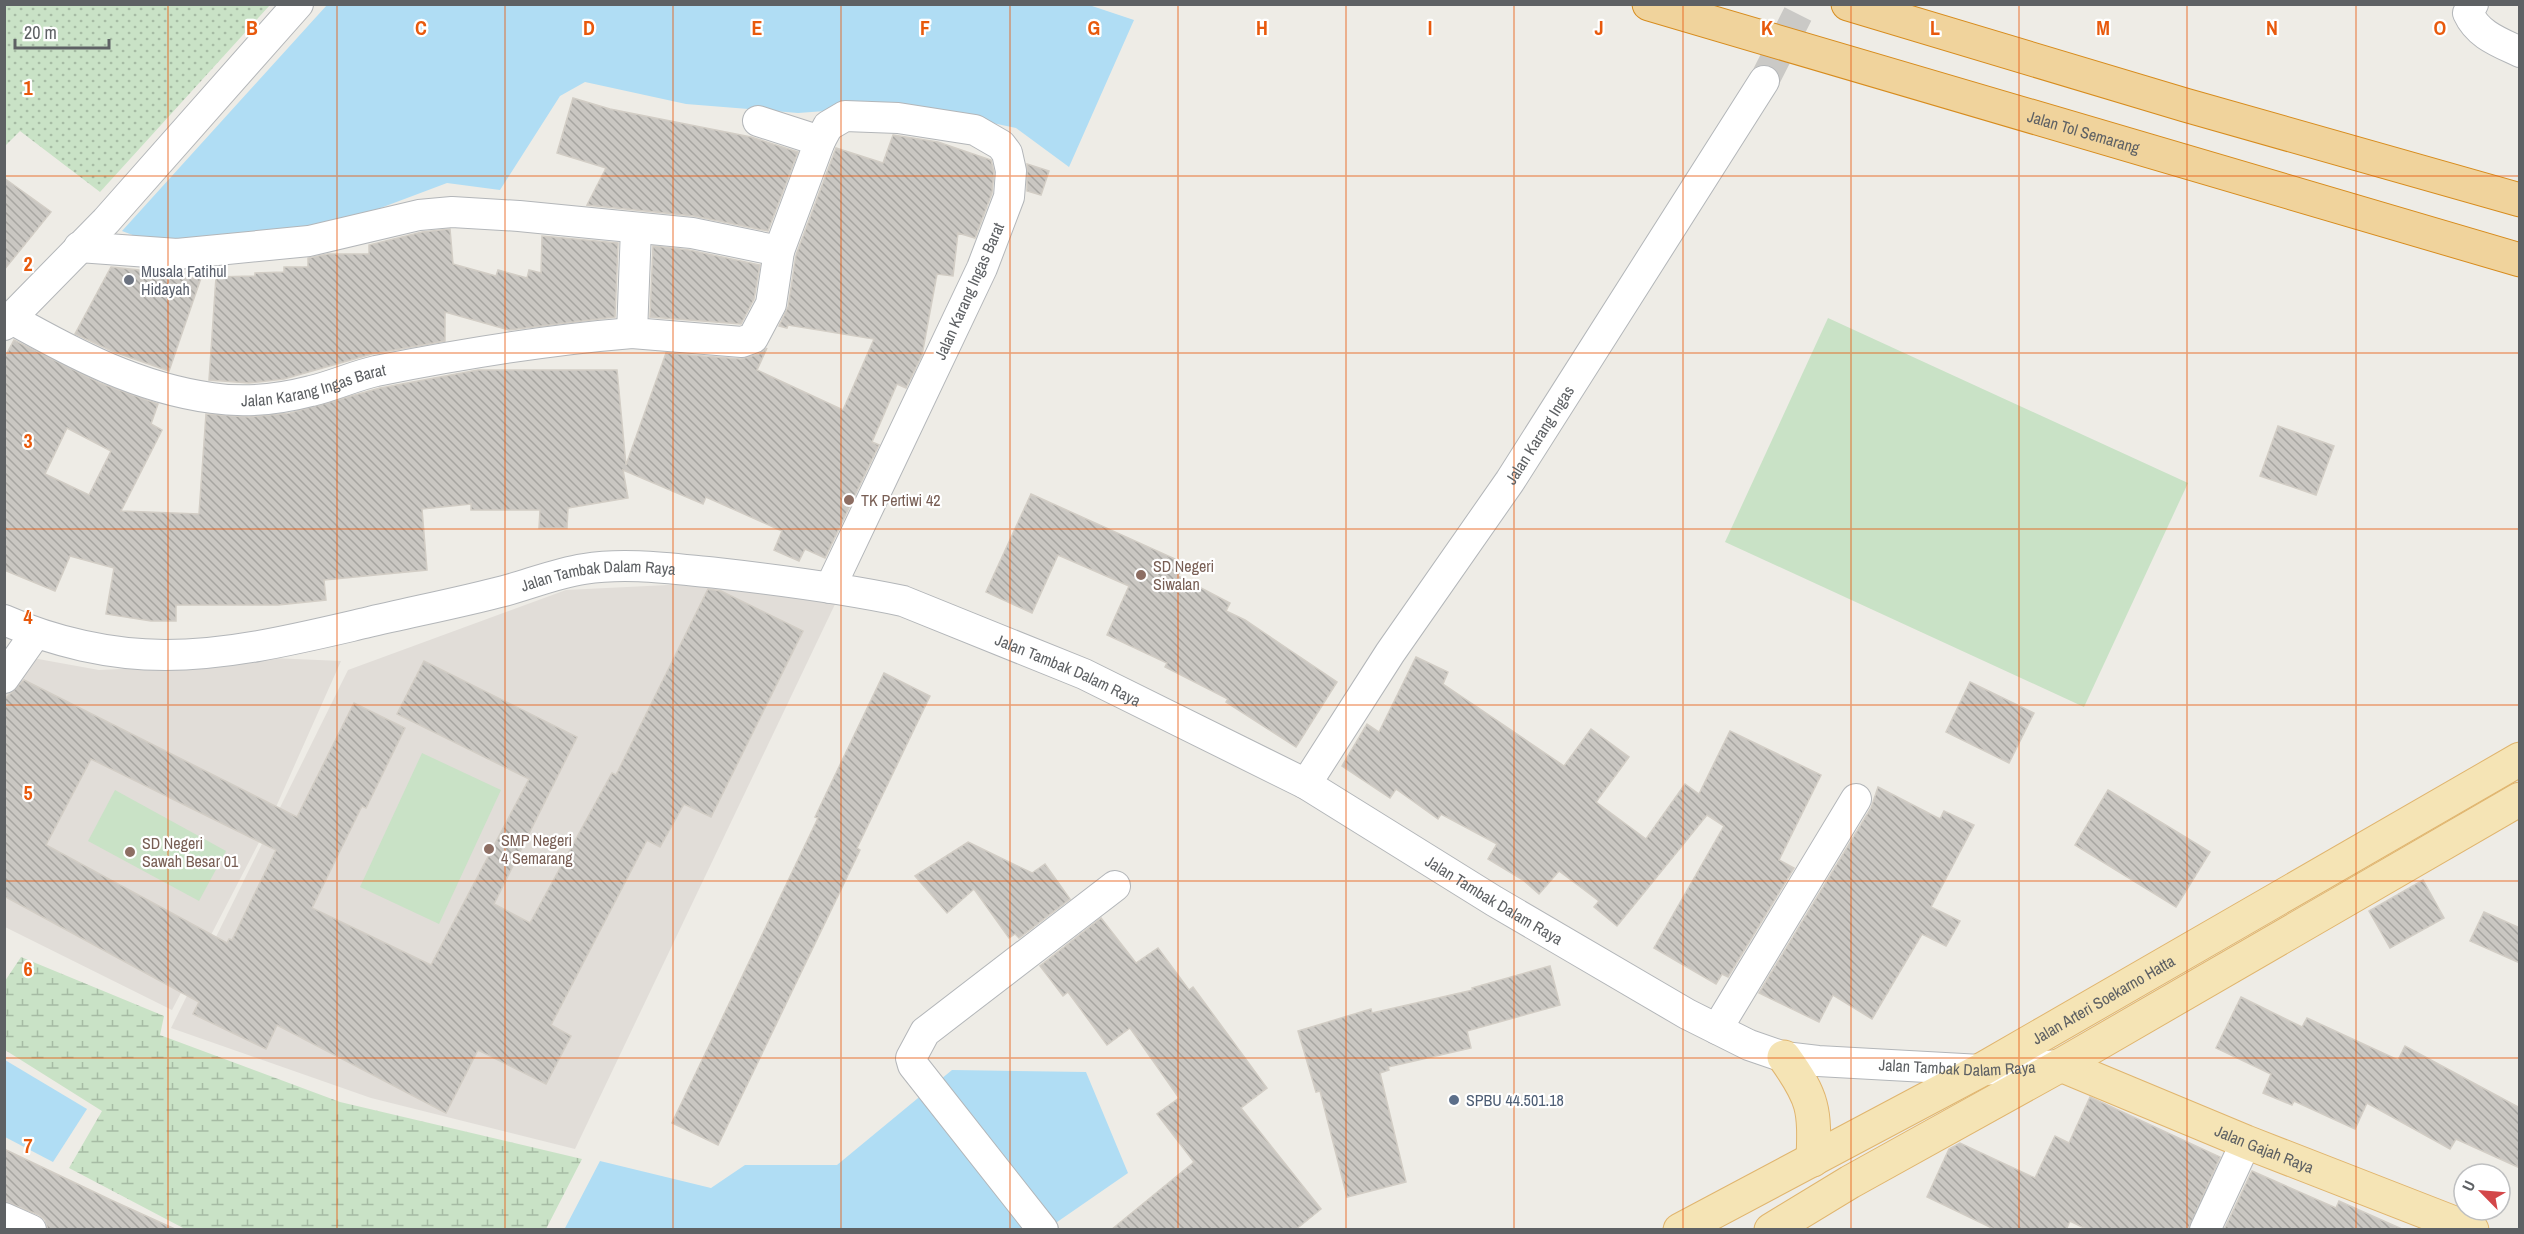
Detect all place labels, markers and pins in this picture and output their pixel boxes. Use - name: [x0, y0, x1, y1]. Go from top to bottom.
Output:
- place label: Musala Fatihul Hidayah: [141, 260, 226, 300]
- marker: Musala Fatihul Hidayah: [122, 273, 136, 287]
- place label: TK Pertiwi 42: [861, 489, 941, 511]
- marker: TK Pertiwi 42: [842, 493, 856, 507]
- place label: SD Negeri Siwalan: [1153, 555, 1214, 595]
- marker: SD Negeri Siwalan: [1134, 568, 1148, 582]
- place label: SMP Negeri 4 Semarang: [501, 829, 573, 869]
- place label: SD Negeri Sawah Besar 01: [142, 832, 239, 872]
- marker: SMP Negeri 4 Semarang: [482, 842, 496, 856]
- marker: SD Negeri Sawah Besar 01: [123, 845, 137, 859]
- place label: SPBU 44.501.18: [1466, 1089, 1564, 1111]
- marker: SPBU 44.501.18: [1447, 1093, 1461, 1107]

